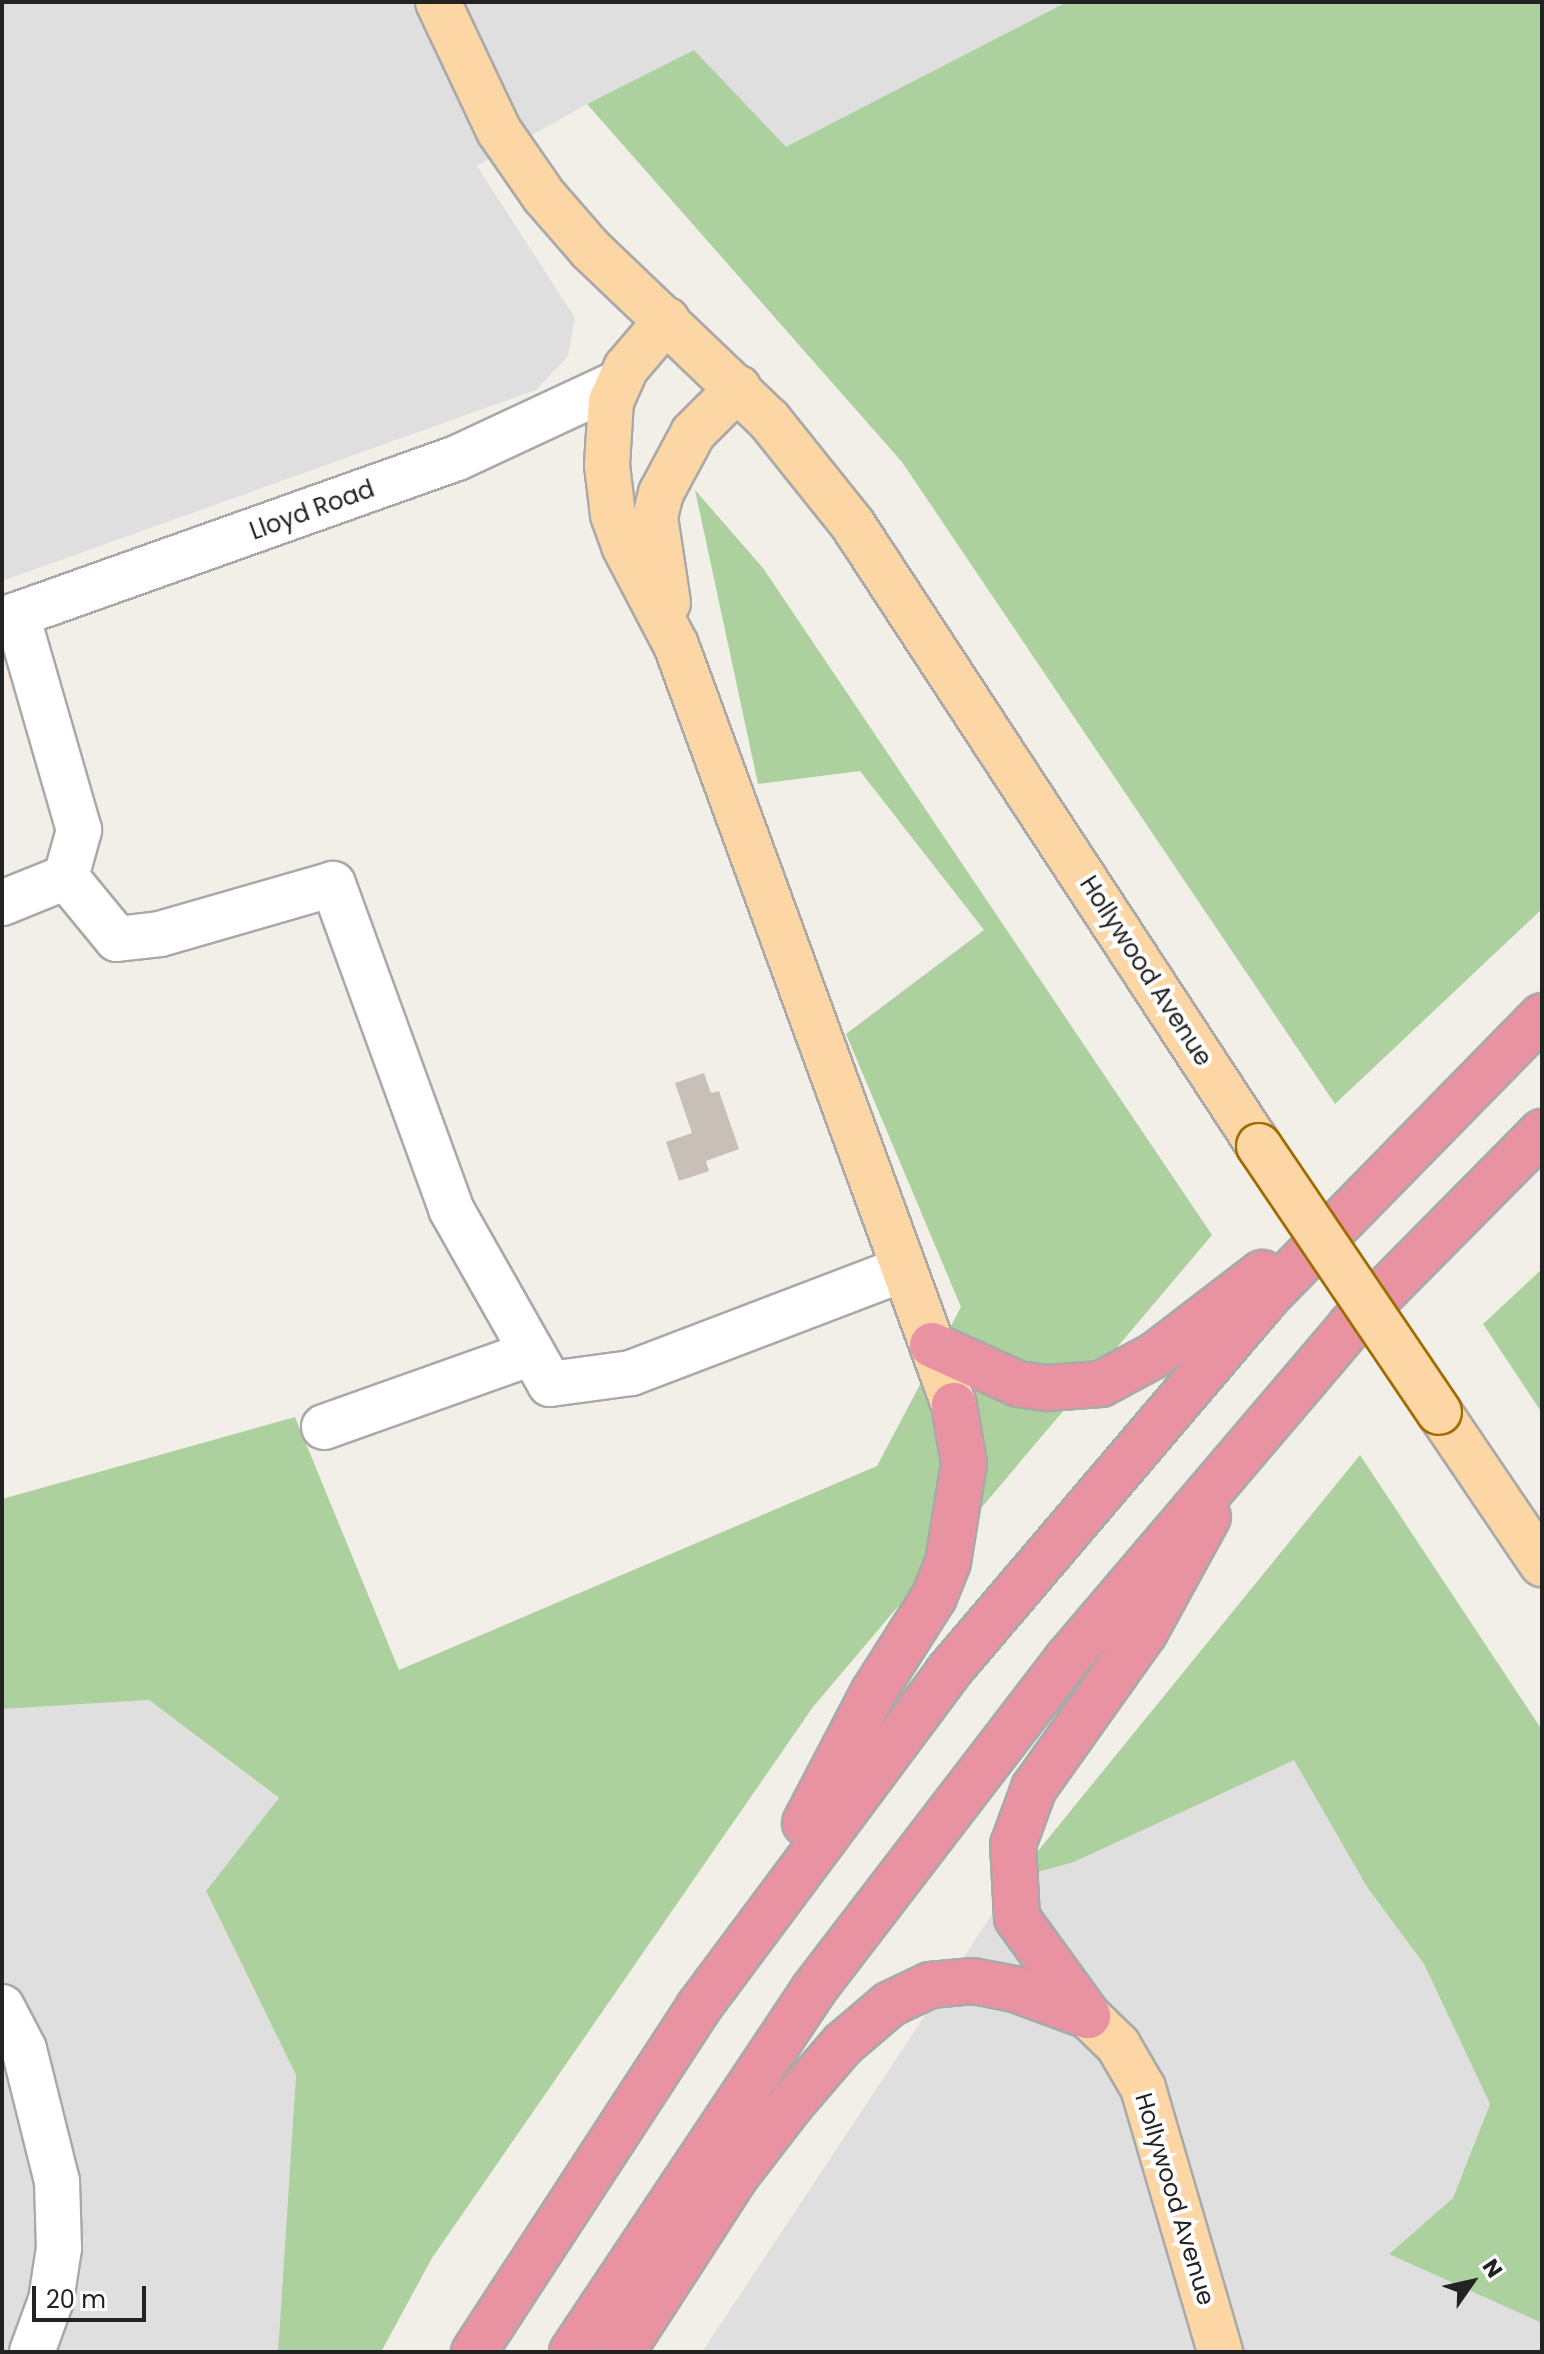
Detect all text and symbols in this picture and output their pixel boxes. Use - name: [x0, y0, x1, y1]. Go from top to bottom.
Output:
- street label: Lloyd Road: [246, 474, 378, 546]
- street label: Hollywood Avenue: [1074, 871, 1218, 1071]
- street label: Hollywood Avenue: [1129, 2089, 1221, 2309]
- north arrow: [1432, 2242, 1512, 2322]
- text: N: [1475, 2253, 1510, 2284]
- scale bar: [36, 2270, 150, 2320]
- text: 20 m: [46, 2283, 106, 2316]

